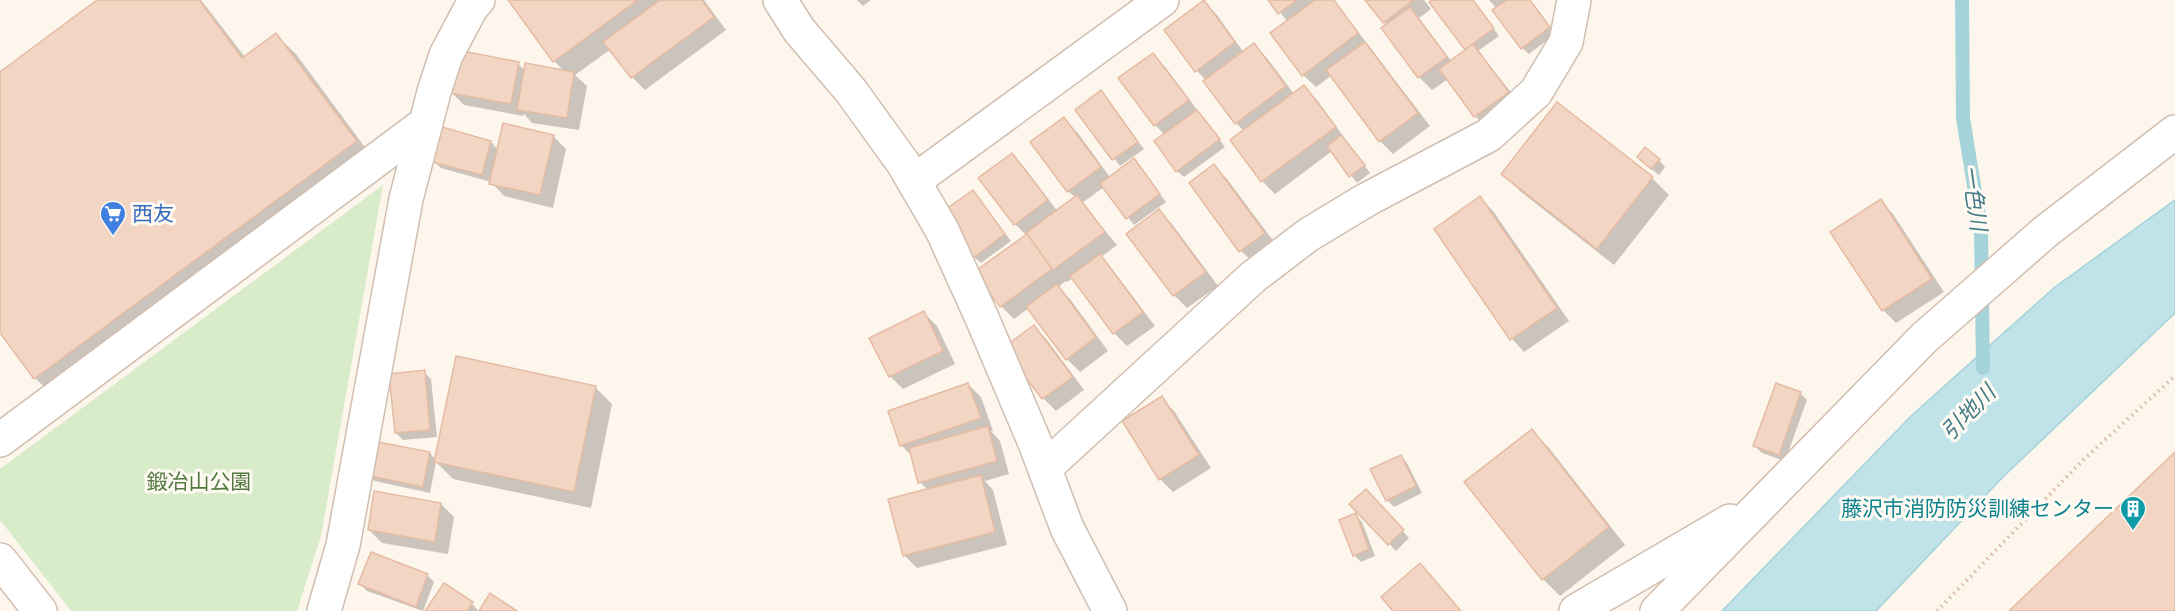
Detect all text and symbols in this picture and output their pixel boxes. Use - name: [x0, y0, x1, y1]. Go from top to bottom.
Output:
- water label: 一色川: [1958, 164, 1993, 234]
- supermarket icon: 西友: [98, 199, 128, 237]
- place label: 西友: [132, 201, 174, 226]
- water label: 引地川: [1936, 378, 2002, 445]
- park label: 鍛冶山公園: [147, 469, 252, 494]
- building icon: 藤沢市消防防災訓練センター: [2118, 494, 2148, 532]
- place label: 藤沢市消防防災訓練センター: [1841, 496, 2114, 521]

